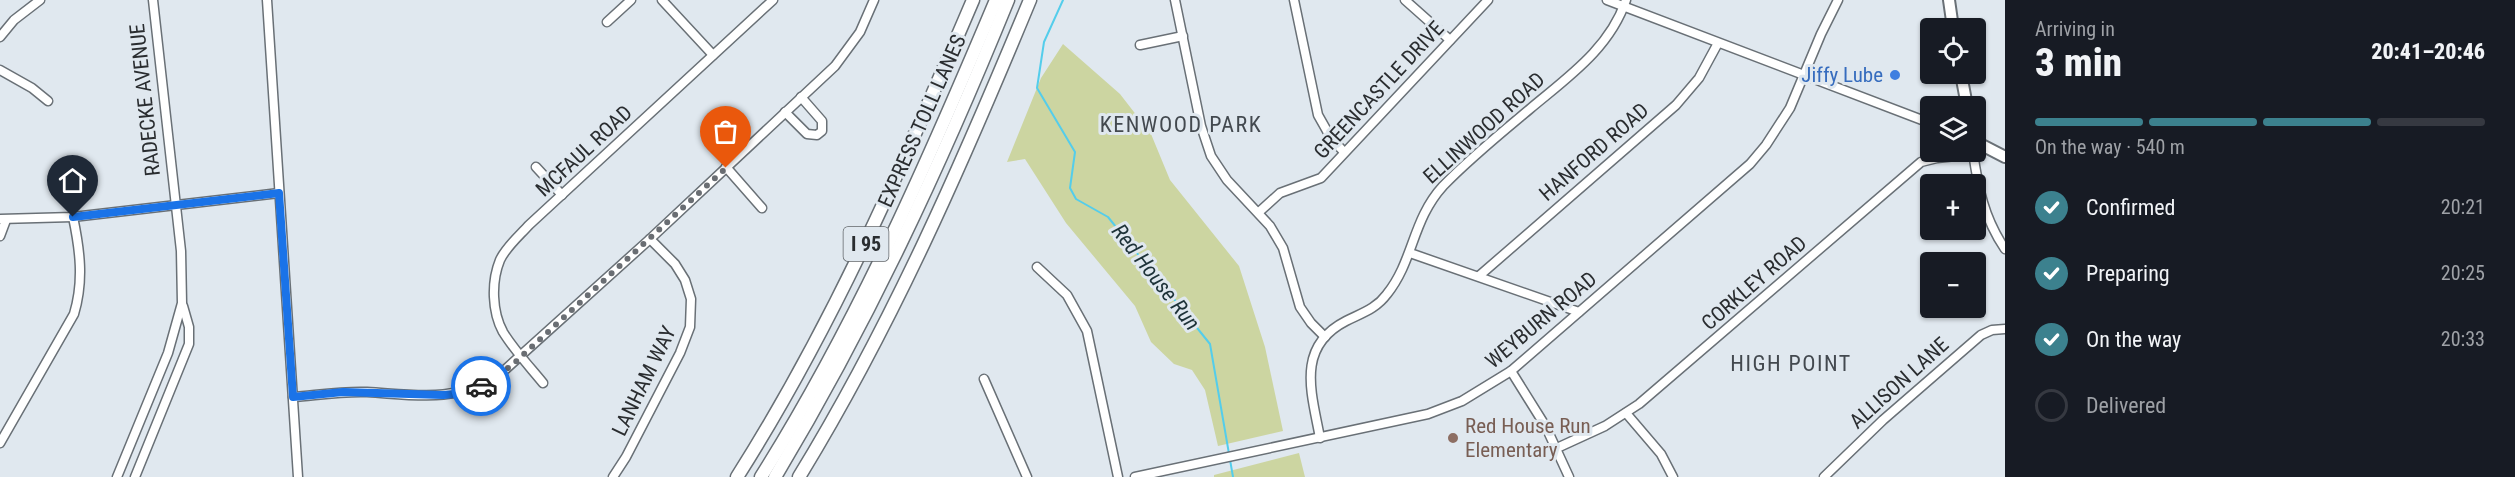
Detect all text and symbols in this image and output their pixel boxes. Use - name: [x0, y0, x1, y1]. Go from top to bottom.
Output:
- street label: GREENCASTLE DRIVE: [1309, 16, 1449, 164]
- text: Arriving in: [2035, 17, 2115, 41]
- map controls: [1920, 18, 1986, 318]
- button: locate: [1920, 18, 1986, 84]
- street label: RADECKE AVENUE: [125, 23, 165, 177]
- street label: EXPRESS TOLL LANES: [873, 31, 971, 211]
- text: 20:41–20:46: [2371, 39, 2485, 64]
- text: 3 min: [2035, 40, 2122, 86]
- place label: Jiffy Lube: [1801, 63, 1883, 87]
- street label: ELLINWOOD ROAD: [1419, 67, 1549, 189]
- marker: Jiffy Lube: [1888, 68, 1902, 82]
- button: layers: [1920, 96, 1986, 162]
- street label: HANFORD ROAD: [1535, 98, 1653, 206]
- street label: MCFAUL ROAD: [531, 101, 637, 201]
- pin: [700, 106, 751, 168]
- district label: KENWOOD PARK: [1100, 112, 1262, 137]
- icon: bag: [709, 115, 742, 148]
- text: On the way · 540 m: [2035, 135, 2185, 159]
- pin: [47, 155, 98, 217]
- icon: home: [56, 164, 89, 197]
- button: +: [1920, 174, 1986, 240]
- icon: check: [2035, 191, 2068, 224]
- text: Confirmed: [2086, 195, 2175, 220]
- text: 20:21: [2441, 195, 2485, 219]
- water label: Red House Run: [1107, 219, 1205, 335]
- road number: I 95: [844, 227, 888, 261]
- street label: CORKLEY ROAD: [1697, 231, 1811, 335]
- button: −: [1920, 252, 1986, 318]
- icon: check: [2035, 257, 2068, 290]
- text: Preparing: [2086, 261, 2170, 286]
- text: 20:25: [2441, 261, 2485, 285]
- street label: WEYBURN ROAD: [1481, 267, 1601, 373]
- street label: LANHAM WAY: [607, 322, 681, 440]
- icon: check: [2035, 323, 2068, 356]
- text: On the way: [2086, 327, 2181, 352]
- text: 20:33: [2441, 327, 2485, 351]
- street label: ALLISON LANE: [1845, 332, 1953, 434]
- district label: HIGH POINT: [1730, 351, 1852, 376]
- courier: [451, 356, 511, 416]
- icon: car: [465, 370, 498, 403]
- text: Delivered: [2086, 393, 2166, 418]
- place label: Red House Run Elementary: [1465, 414, 1591, 462]
- marker: Red House Run Elementary: [1446, 431, 1460, 445]

